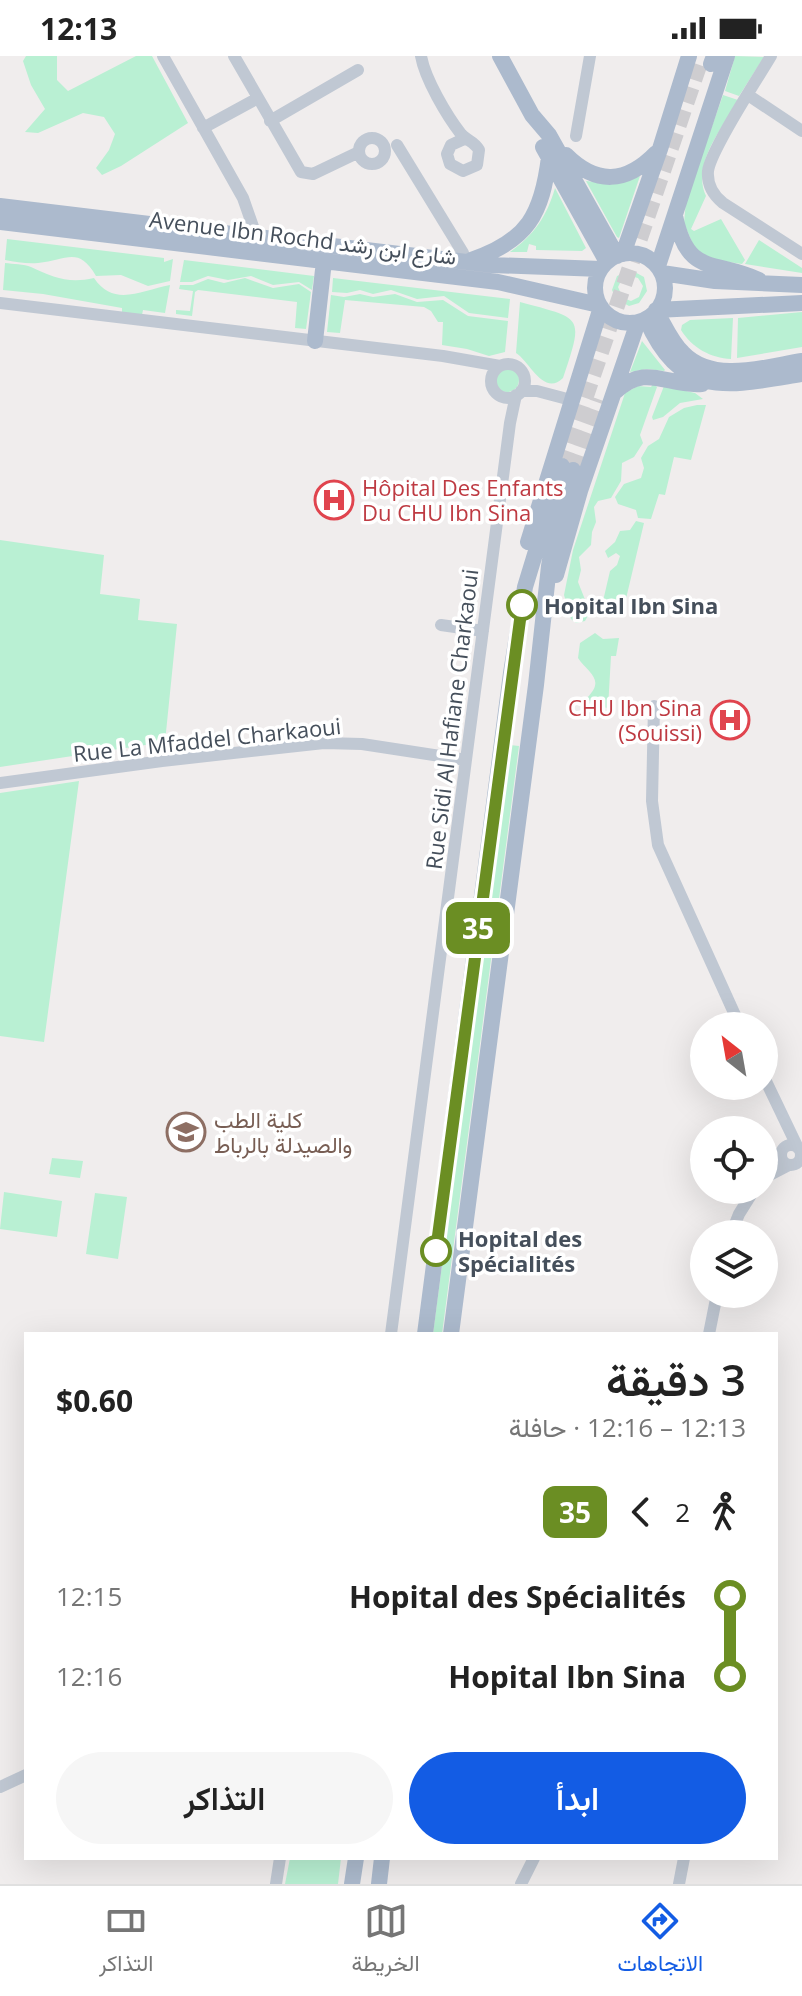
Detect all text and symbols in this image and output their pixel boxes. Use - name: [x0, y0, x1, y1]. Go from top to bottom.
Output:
- text: 12:13: [40, 8, 117, 49]
- street label: Avenue Ibn Rochd شارع ابن رشد: [148, 203, 458, 272]
- place label: Hôpital Des Enfants Du CHU Ibn Sina: [362, 472, 563, 527]
- hospital icon: Hôpital Des Enfants Du CHU Ibn Sina: [313, 479, 355, 521]
- street label: Rue Sidi Al Hafiane Charkaoui: [418, 567, 484, 871]
- marker: Hopital Ibn Sina: [507, 590, 537, 620]
- place label: Hopital Ibn Sina: [544, 590, 718, 620]
- place label: CHU Ibn Sina (Souissi): [568, 692, 702, 747]
- hospital icon: CHU Ibn Sina (Souissi): [709, 699, 751, 741]
- street label: Rue La Mfaddel Charkaoui: [72, 710, 342, 768]
- line badge: 35: [442, 902, 514, 954]
- text: 35: [462, 909, 494, 947]
- north arrow: [690, 1012, 778, 1100]
- map controls: [690, 1012, 778, 1308]
- place label: كلية الطب والصيدلة بالرباط: [214, 1104, 352, 1159]
- school or university icon: كلية الطب والصيدلة بالرباط: [165, 1111, 207, 1153]
- button: locate: [690, 1116, 778, 1204]
- button: layers: [690, 1220, 778, 1308]
- place label: Hopital des Spécialités: [458, 1223, 582, 1278]
- marker: Hopital des Spécialités: [421, 1236, 451, 1266]
- text: 3 دقيقة: [606, 1349, 746, 1409]
- text: $0.60: [56, 1380, 133, 1421]
- text: 12:13 – 12:16 · حافلة: [509, 1409, 746, 1445]
- icon: back: [619, 1490, 663, 1534]
- icon: walk: [702, 1490, 746, 1534]
- text: 35: [559, 1493, 591, 1531]
- text: 2: [675, 1494, 690, 1530]
- text: Hopital des Spécialités: [349, 1576, 686, 1617]
- text: 12:15: [56, 1578, 122, 1614]
- text: Hopital Ibn Sina: [448, 1656, 686, 1697]
- text: 12:16: [56, 1658, 122, 1694]
- button: التذاكر: [56, 1752, 393, 1844]
- button: ابدأ: [409, 1752, 746, 1844]
- tab: التذاكر: [99, 1899, 153, 1983]
- tab: الخريطة: [352, 1899, 420, 1983]
- tab: الاتجاهات: [618, 1899, 703, 1983]

